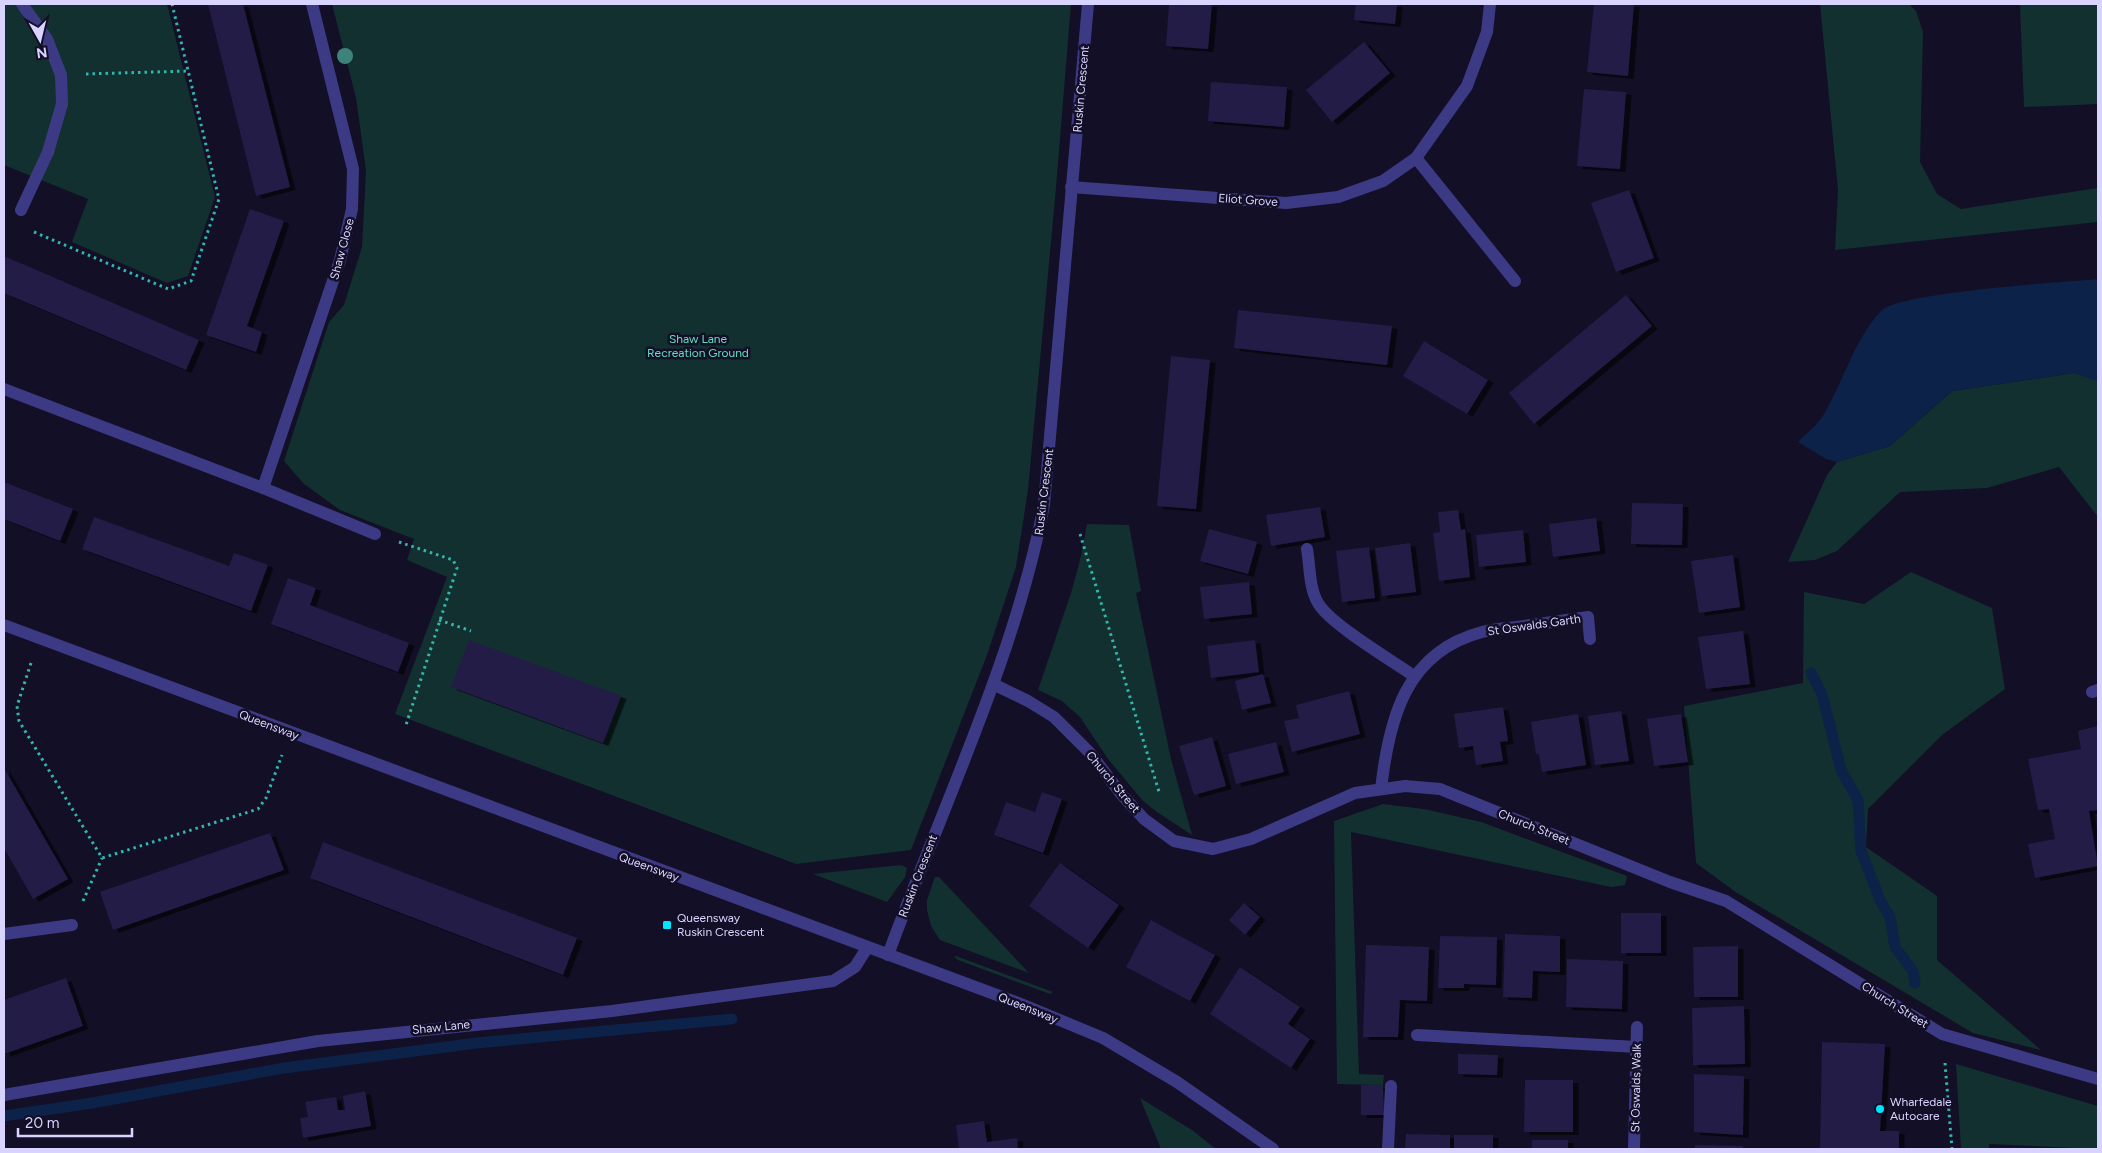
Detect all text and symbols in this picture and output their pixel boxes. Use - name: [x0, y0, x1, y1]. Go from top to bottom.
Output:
- north arrow: [15, 15, 65, 65]
- text: N: [35, 43, 48, 62]
- street label: Ruskin Crescent: [1070, 45, 1092, 133]
- street label: Eliot Grove: [1218, 191, 1279, 209]
- street label: Shaw Close: [327, 216, 357, 281]
- park label: Shaw Lane Recreation Ground: [647, 332, 749, 360]
- street label: Ruskin Crescent: [1032, 447, 1056, 536]
- street label: St Oswalds Garth: [1487, 611, 1582, 638]
- street label: Queensway: [237, 707, 302, 743]
- street label: Church Street: [1083, 748, 1143, 816]
- street label: Church Street: [1496, 806, 1572, 848]
- street label: Ruskin Crescent: [896, 832, 940, 919]
- street label: Queensway: [617, 850, 682, 885]
- place label: Queensway Ruskin Crescent: [677, 911, 765, 939]
- marker: Queensway Ruskin Crescent: [661, 919, 673, 931]
- street label: Church Street: [1859, 979, 1931, 1031]
- street label: Queensway: [996, 990, 1060, 1027]
- street label: Shaw Lane: [411, 1017, 471, 1037]
- street label: St Oswalds Walk: [1628, 1043, 1644, 1133]
- place label: Wharfedale Autocare: [1890, 1095, 1952, 1123]
- marker: Wharfedale Autocare: [1874, 1103, 1886, 1115]
- scale bar: [18, 1106, 131, 1138]
- text: 20 m: [25, 1114, 59, 1132]

